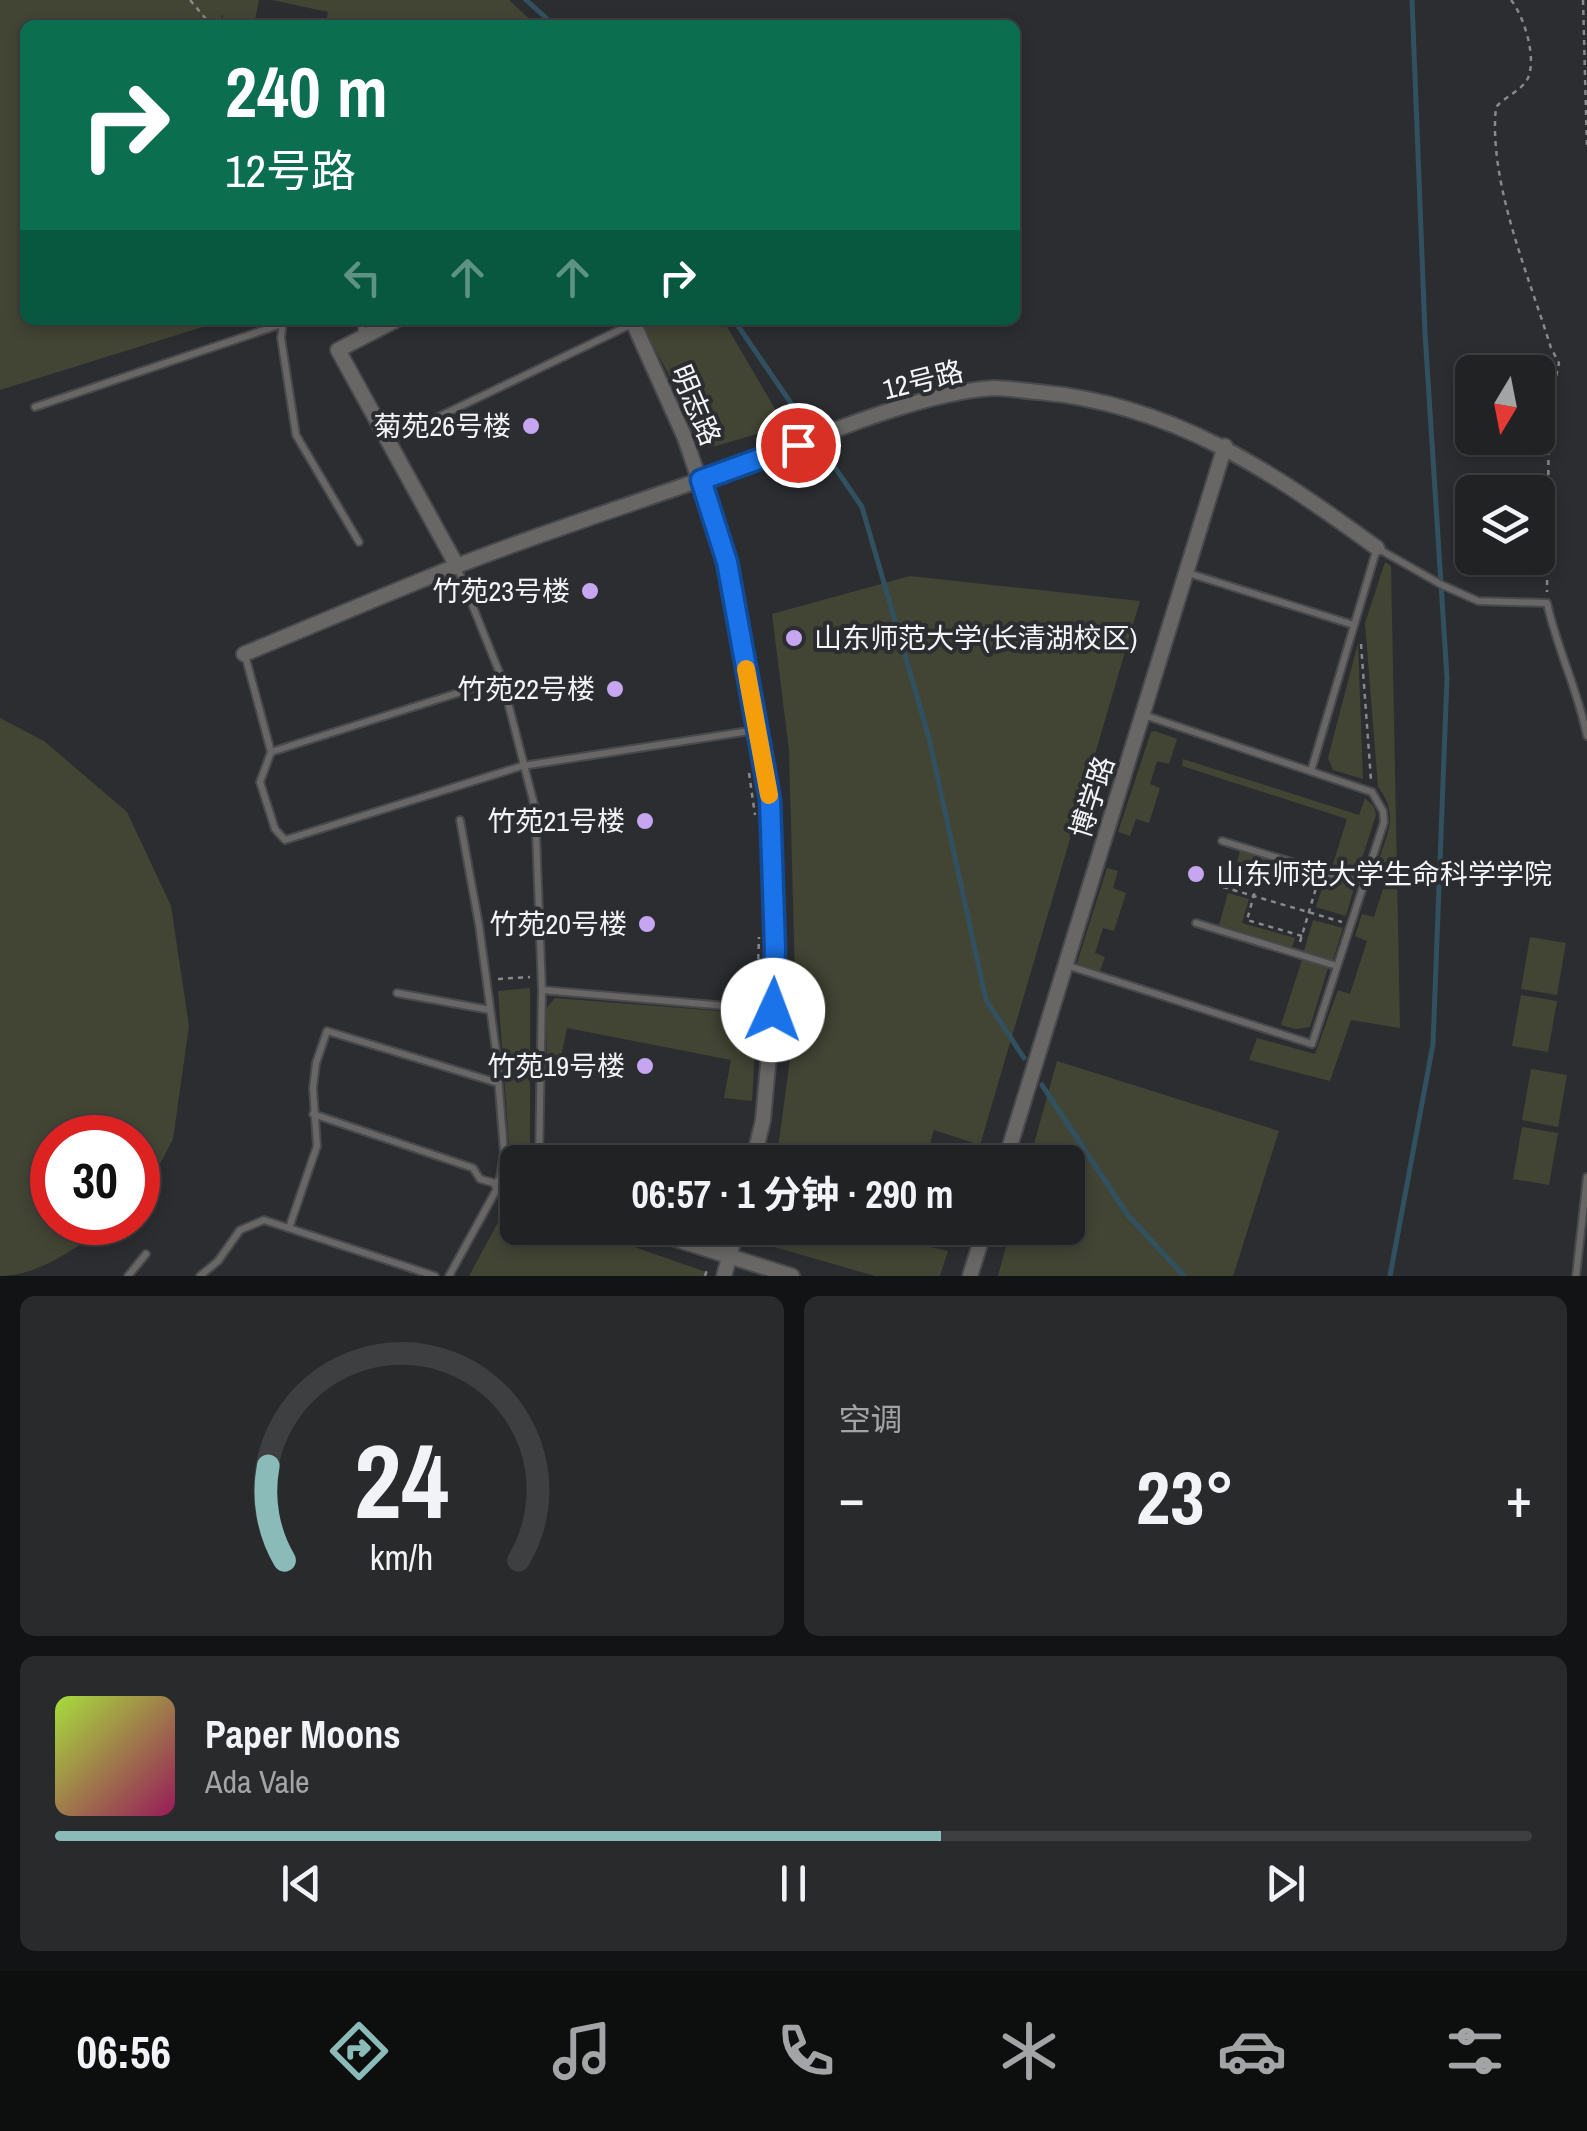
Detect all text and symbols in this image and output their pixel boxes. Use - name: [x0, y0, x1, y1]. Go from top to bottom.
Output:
- text: 240 m: [225, 45, 388, 139]
- icon: right: [60, 60, 190, 190]
- text: 12号路: [225, 140, 356, 201]
- icon: left: [335, 250, 390, 305]
- icon: ahead: [440, 250, 495, 305]
- icon: ahead: [545, 250, 600, 305]
- icon: right: [650, 250, 705, 305]
- street label: 12号路: [879, 352, 967, 408]
- north arrow: [1455, 355, 1555, 455]
- map controls: [1455, 355, 1555, 575]
- street label: 明志路: [662, 359, 730, 451]
- pin: [756, 403, 841, 488]
- place label: 菊苑26号楼: [373, 407, 511, 445]
- marker: 菊苑26号楼: [520, 415, 542, 437]
- icon: arrive: [771, 418, 826, 473]
- button: layers: [1455, 475, 1555, 575]
- place label: 竹苑23号楼: [432, 572, 570, 610]
- marker: 竹苑23号楼: [579, 580, 601, 602]
- place label: 山东师范大学(长清湖校区): [814, 619, 1137, 657]
- marker: 山东师范大学(长清湖校区): [783, 627, 805, 649]
- place label: 竹苑22号楼: [457, 670, 595, 708]
- marker: 竹苑22号楼: [604, 678, 626, 700]
- street label: 博学路: [1061, 751, 1123, 843]
- place label: 竹苑21号楼: [487, 802, 625, 840]
- marker: 竹苑21号楼: [634, 810, 656, 832]
- place label: 山东师范大学生命科学学院: [1216, 855, 1552, 893]
- marker: 山东师范大学生命科学学院: [1185, 863, 1207, 885]
- place label: 竹苑20号楼: [489, 905, 627, 943]
- marker: 竹苑20号楼: [636, 913, 658, 935]
- position arrow: [721, 958, 825, 1062]
- place label: 竹苑19号楼: [487, 1047, 625, 1085]
- marker: 竹苑19号楼: [634, 1055, 656, 1077]
- speed limit sign: 30: [30, 1115, 160, 1245]
- text: 06:57 · 1 分钟 · 290 m: [631, 1169, 954, 1220]
- text: 空调: [839, 1398, 903, 1441]
- text: 24: [354, 1410, 449, 1550]
- text: 23°: [1136, 1446, 1234, 1547]
- text: −: [839, 1460, 865, 1534]
- text: +: [1506, 1460, 1532, 1534]
- text: km/h: [370, 1533, 434, 1581]
- text: Paper Moons: [205, 1709, 401, 1760]
- text: Ada Vale: [205, 1760, 310, 1803]
- icon: previous: [274, 1856, 329, 1911]
- icon: pause: [766, 1856, 821, 1911]
- icon: next: [1258, 1856, 1313, 1911]
- icon: directions: [324, 2016, 394, 2086]
- icon: music: [547, 2016, 617, 2086]
- icon: phone: [771, 2016, 841, 2086]
- icon: climate: [994, 2016, 1064, 2086]
- icon: car: [1217, 2016, 1287, 2086]
- icon: filters: [1440, 2016, 1510, 2086]
- text: 06:56: [77, 2021, 171, 2082]

